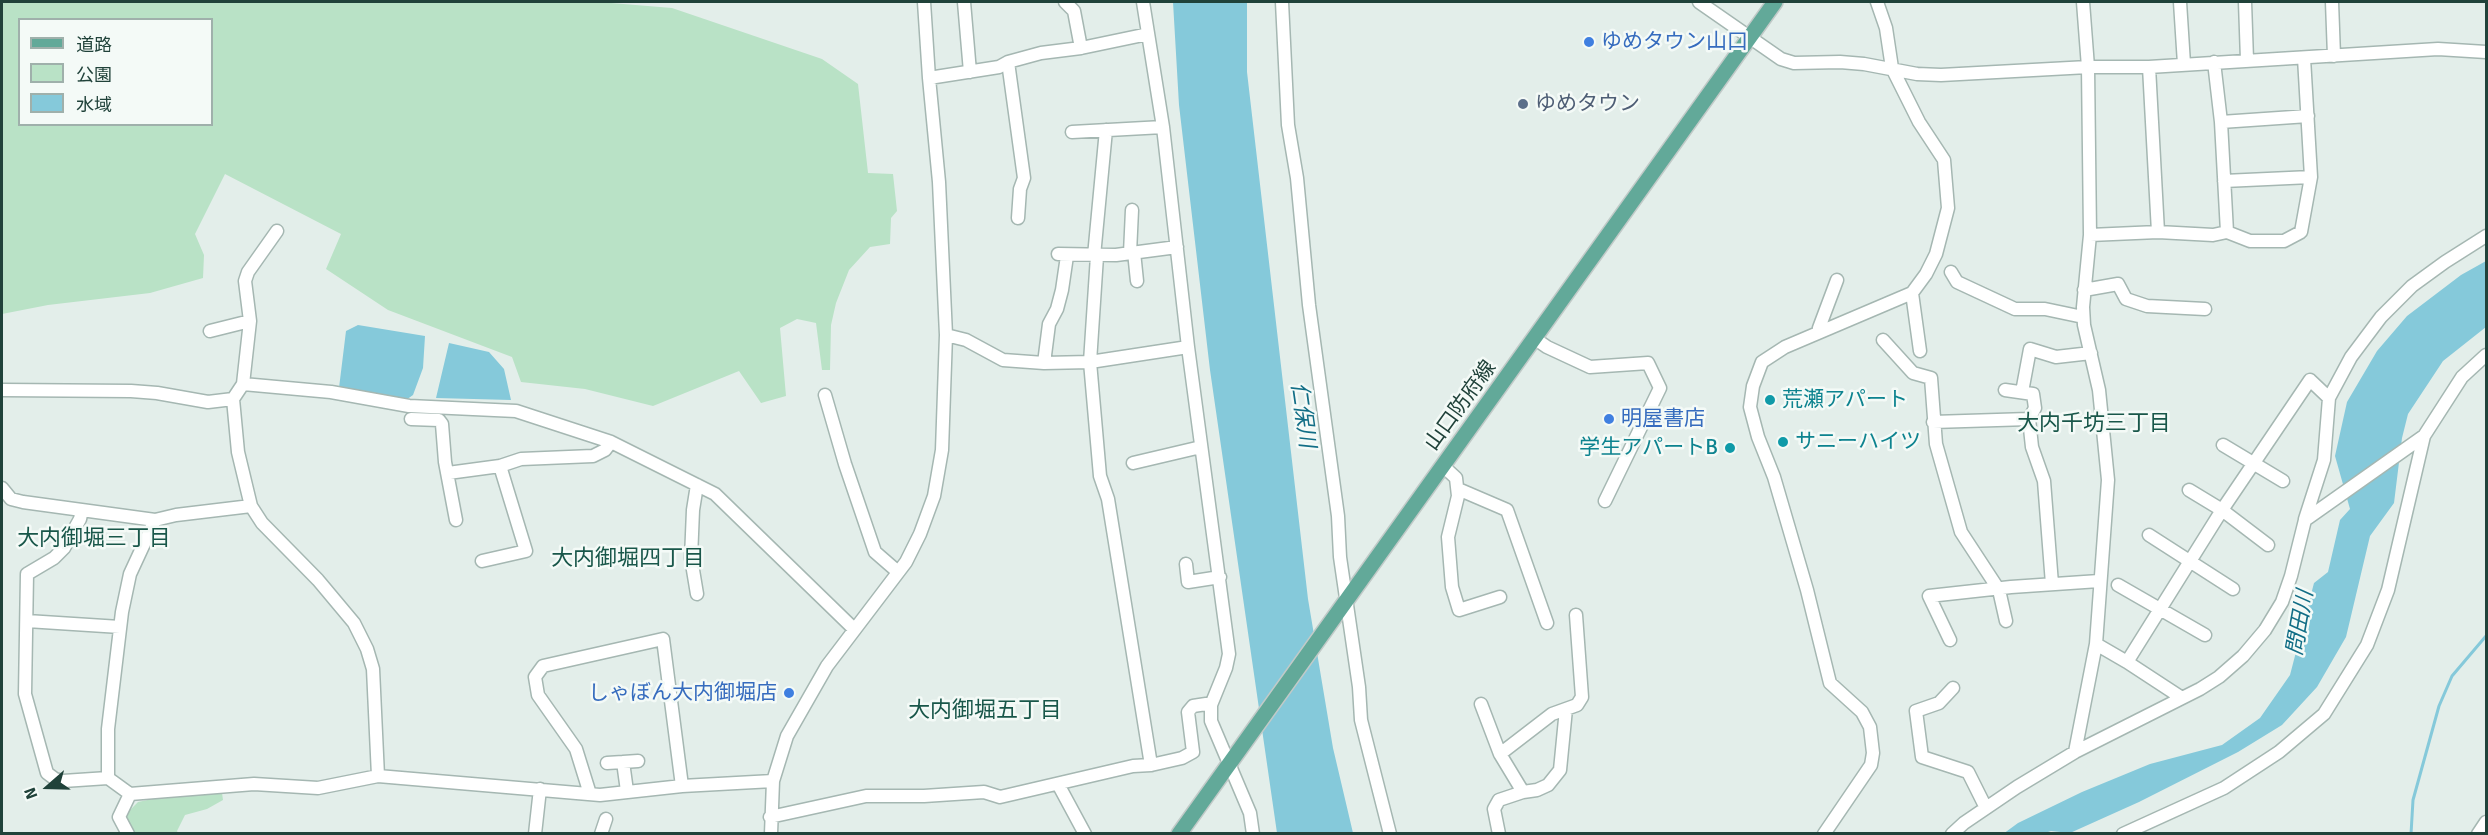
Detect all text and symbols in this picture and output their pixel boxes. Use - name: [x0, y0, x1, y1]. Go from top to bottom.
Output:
- legend: [18, 18, 213, 126]
- place label: ゆめタウン山口: [1601, 29, 1748, 55]
- text: 道路: [76, 34, 112, 56]
- marker: ゆめタウン山口: [1582, 35, 1596, 49]
- text: 公園: [76, 64, 112, 86]
- place label: ゆめタウン: [1535, 91, 1640, 117]
- text: 水域: [76, 94, 112, 116]
- marker: ゆめタウン: [1516, 97, 1530, 111]
- street label: 山口防府線: [1420, 356, 1502, 456]
- water label: 仁保川: [1284, 380, 1320, 450]
- place label: 荒瀬アパート: [1782, 387, 1908, 413]
- marker: 荒瀬アパート: [1763, 393, 1777, 407]
- place label: 明屋書店: [1621, 406, 1705, 432]
- district label: 大内千坊三丁目: [2017, 411, 2171, 437]
- marker: 明屋書店: [1602, 412, 1616, 426]
- place label: サニーハイツ: [1795, 429, 1921, 455]
- place label: 学生アパートB: [1579, 435, 1718, 461]
- marker: サニーハイツ: [1776, 435, 1790, 449]
- marker: 学生アパートB: [1723, 441, 1737, 455]
- district label: 大内御堀三丁目: [17, 526, 171, 552]
- district label: 大内御堀四丁目: [551, 546, 705, 572]
- water label: 問田川: [2282, 588, 2320, 658]
- place label: しゃぼん大内御堀店: [588, 680, 777, 706]
- marker: しゃぼん大内御堀店: [782, 686, 796, 700]
- district label: 大内御堀五丁目: [908, 698, 1062, 724]
- north arrow: [18, 757, 78, 817]
- text: N: [20, 785, 42, 802]

